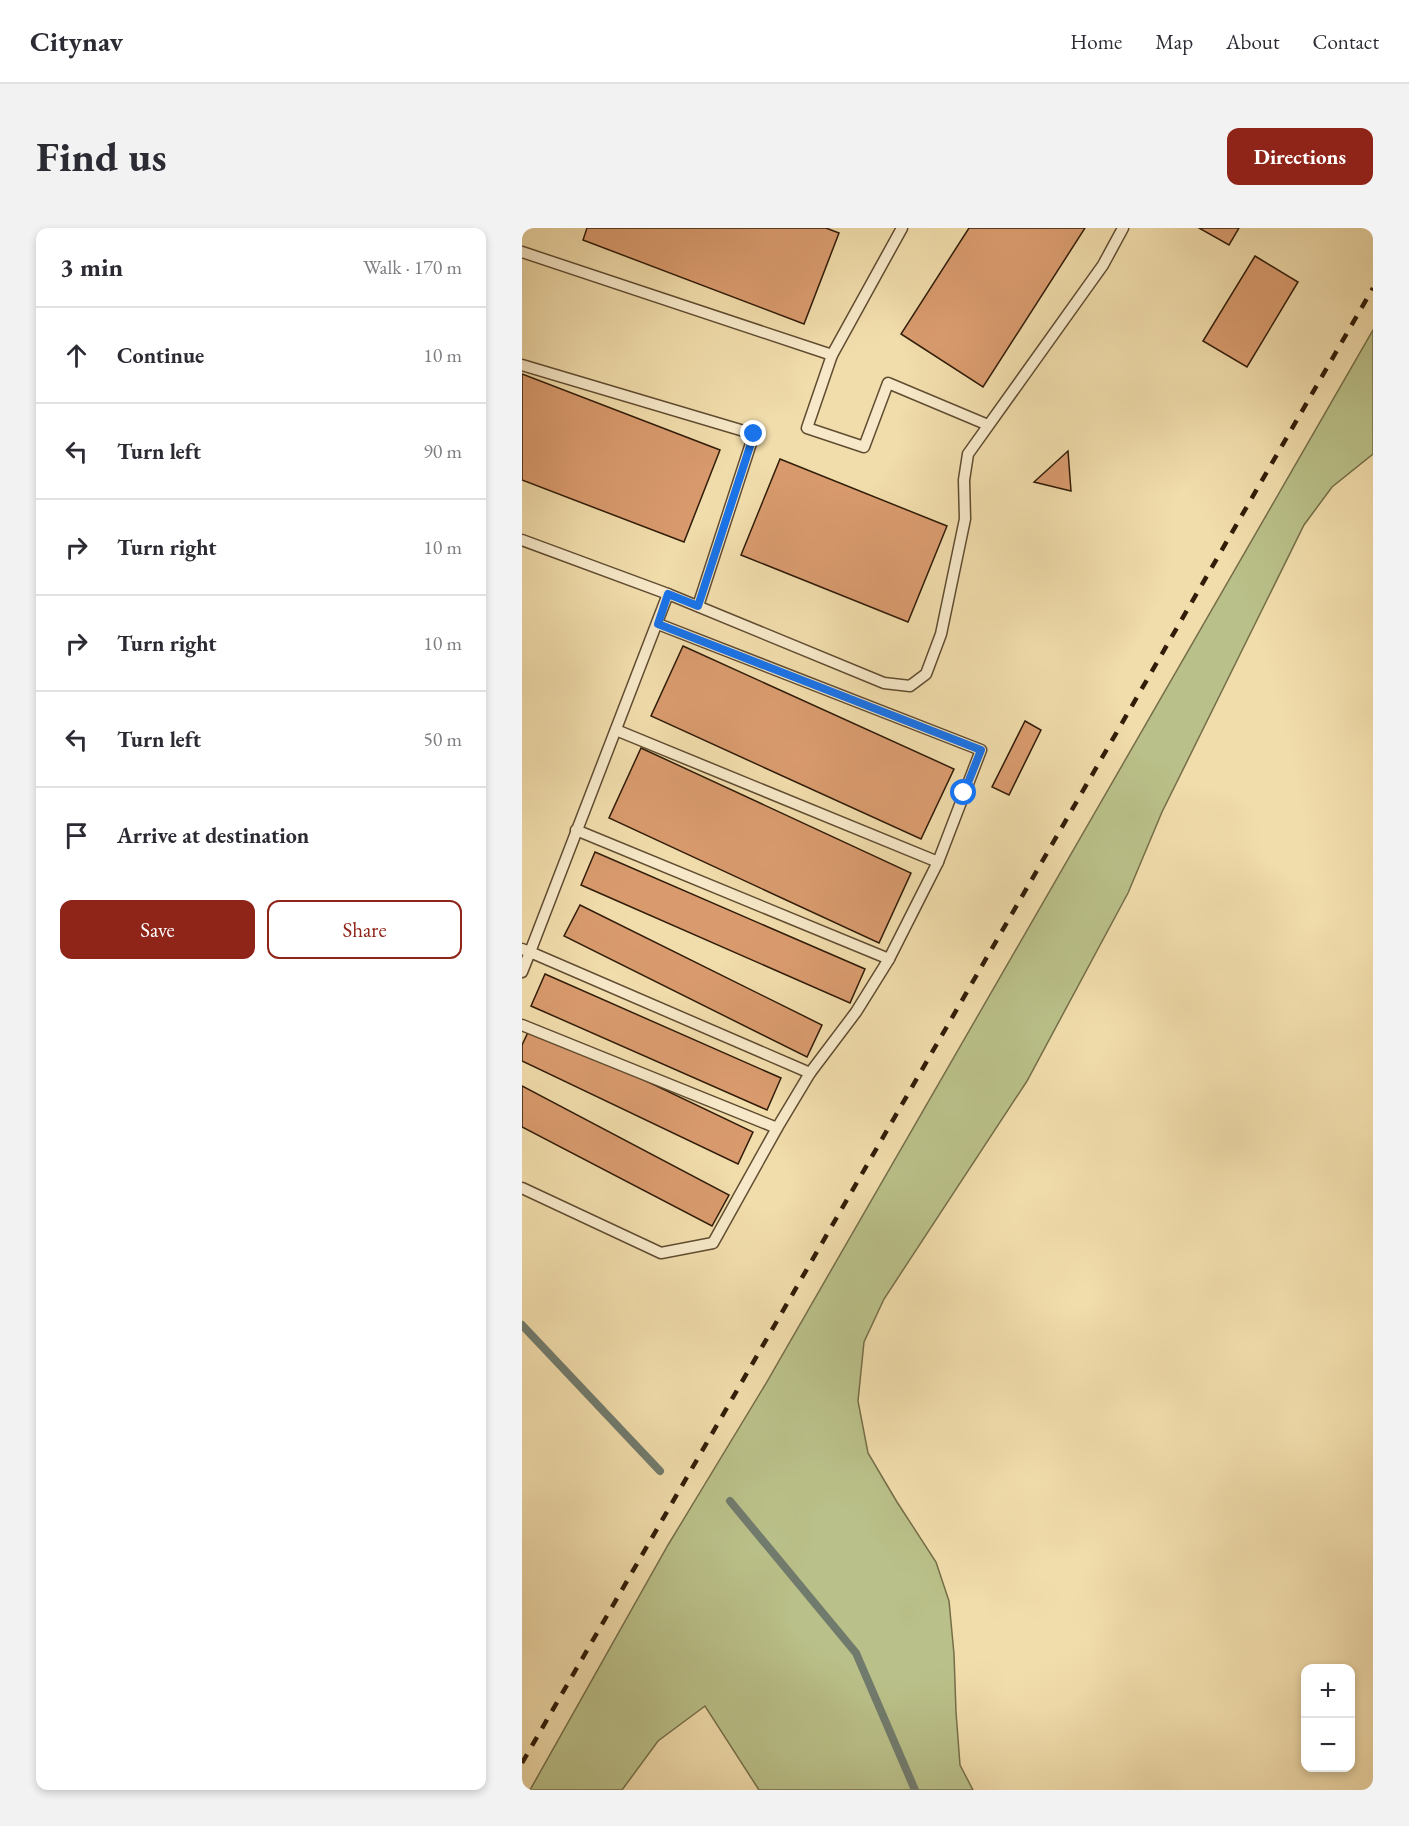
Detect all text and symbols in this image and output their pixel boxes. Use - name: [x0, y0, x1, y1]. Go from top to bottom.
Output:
- text: Citynav: [30, 23, 123, 59]
- text: Home: [1070, 28, 1122, 55]
- text: Map: [1155, 28, 1193, 55]
- text: About: [1226, 28, 1279, 55]
- text: Contact: [1312, 28, 1379, 55]
- button: Directions: [1227, 128, 1373, 185]
- text: Find us: [36, 129, 167, 184]
- text: 3 min: [60, 250, 123, 284]
- text: Walk · 170 m: [363, 254, 462, 280]
- icon: ahead: [60, 339, 93, 372]
- text: Continue: [117, 341, 204, 370]
- text: 10 m: [423, 342, 462, 368]
- route end: [740, 420, 766, 446]
- icon: left: [60, 435, 93, 468]
- text: Turn left: [117, 437, 201, 466]
- text: 90 m: [423, 438, 462, 464]
- icon: right: [60, 531, 93, 564]
- text: Turn right: [117, 533, 216, 562]
- text: 10 m: [423, 534, 462, 560]
- icon: right: [60, 627, 93, 660]
- text: Turn right: [117, 629, 216, 658]
- text: 10 m: [423, 630, 462, 656]
- icon: left: [60, 723, 93, 756]
- text: Turn left: [117, 725, 201, 754]
- text: 50 m: [423, 726, 462, 752]
- route start: [950, 779, 976, 805]
- icon: arrive: [60, 819, 93, 852]
- text: Arrive at destination: [117, 821, 309, 850]
- button: Save: [60, 900, 255, 959]
- button: Share: [267, 900, 462, 959]
- map controls: [1301, 1664, 1355, 1772]
- button: +: [1301, 1664, 1355, 1718]
- button: −: [1301, 1718, 1355, 1772]

